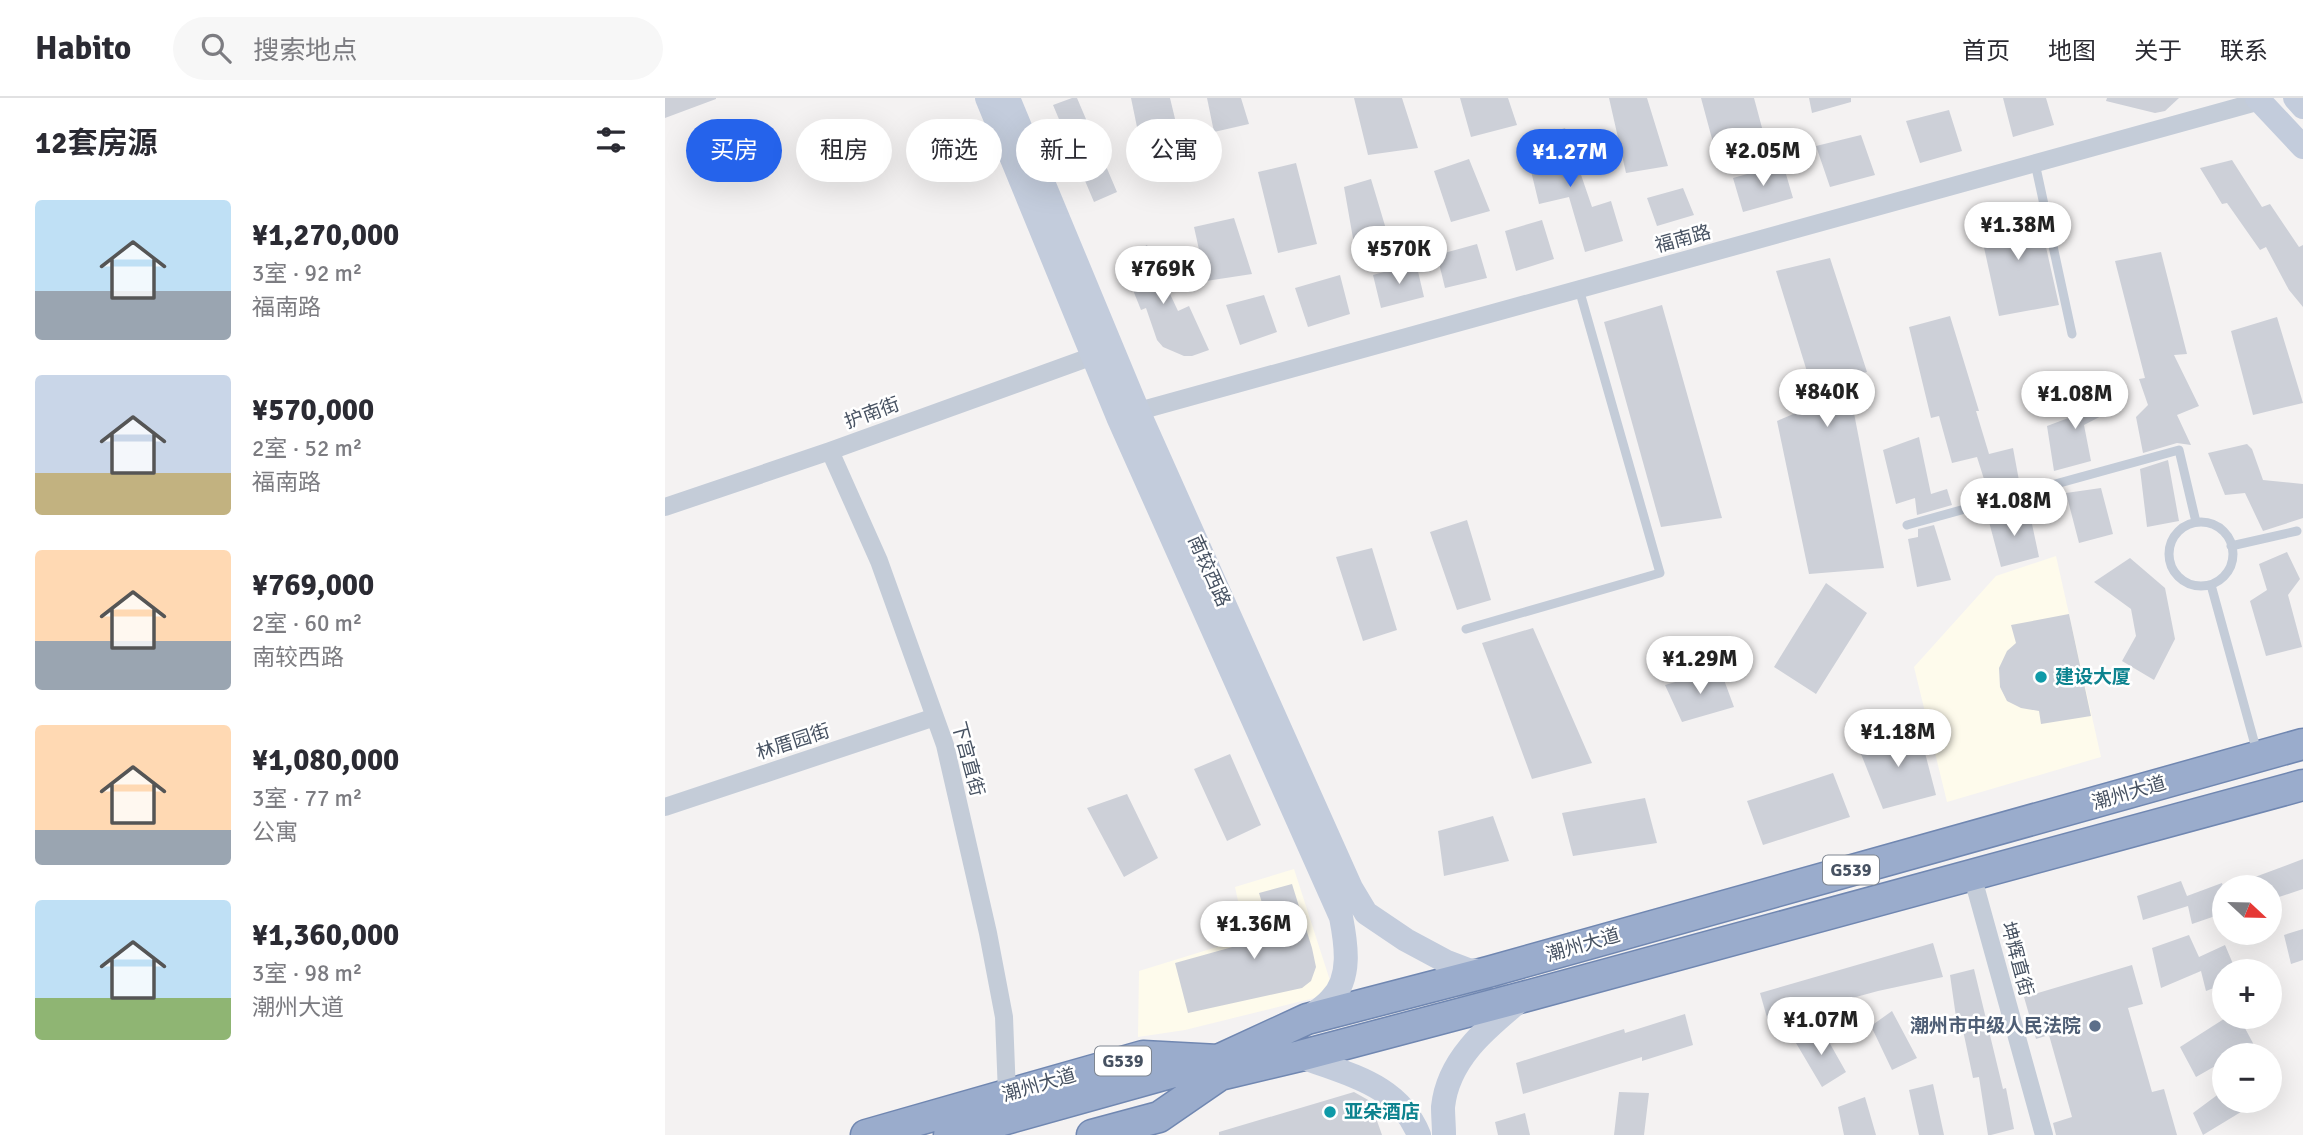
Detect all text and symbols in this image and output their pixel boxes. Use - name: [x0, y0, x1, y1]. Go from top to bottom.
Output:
- search box: [173, 17, 663, 80]
- text: Habito: [35, 28, 131, 69]
- icon: search: [197, 29, 235, 67]
- text: 搜索地点: [253, 35, 357, 67]
- text: 首页: [1962, 36, 2010, 66]
- text: 地图: [2048, 36, 2096, 66]
- text: 关于: [2134, 36, 2182, 66]
- text: 联系: [2220, 36, 2268, 66]
- chip: 买房: [686, 119, 782, 182]
- chip: 租房: [796, 119, 892, 182]
- chip: 筛选: [906, 119, 1002, 182]
- chip: 新上: [1016, 119, 1112, 182]
- chip: 公寓: [1126, 119, 1222, 182]
- icon: filters: [592, 121, 630, 159]
- text: 12套房源: [35, 125, 157, 162]
- pin: ¥2.05M: [1706, 129, 1820, 188]
- pin: ¥1.27M: [1513, 130, 1627, 189]
- text: ¥2.05M: [1725, 136, 1801, 165]
- text: ¥1.27M: [1532, 137, 1608, 166]
- pin: ¥1.38M: [1961, 202, 2075, 262]
- text: ¥1.38M: [1980, 210, 2056, 239]
- text: ¥1,270,000: [252, 217, 399, 254]
- street label: 福南路: [1652, 220, 1714, 258]
- pin: ¥570K: [1350, 226, 1448, 286]
- icon: home: [91, 228, 175, 312]
- text: ¥570K: [1367, 234, 1431, 263]
- pin: ¥769K: [1114, 246, 1212, 306]
- text: ¥769K: [1131, 254, 1195, 283]
- text: 3室 · 92 m²: [252, 259, 362, 288]
- text: 福南路: [252, 293, 321, 322]
- pin: ¥840K: [1778, 370, 1876, 429]
- pin: ¥1.08M: [2018, 372, 2132, 431]
- text: ¥840K: [1795, 377, 1859, 406]
- text: ¥1.08M: [2037, 379, 2113, 408]
- text: ¥570,000: [252, 392, 374, 429]
- street label: 护南街: [841, 392, 903, 434]
- icon: home: [91, 403, 175, 487]
- text: 2室 · 52 m²: [252, 434, 362, 463]
- text: 福南路: [252, 468, 321, 497]
- pin: ¥1.08M: [1957, 478, 2071, 538]
- text: ¥1.08M: [1976, 486, 2052, 515]
- street label: 南较西路: [1183, 531, 1235, 611]
- text: ¥769,000: [252, 567, 374, 604]
- icon: home: [91, 578, 175, 662]
- text: 2室 · 60 m²: [252, 609, 362, 638]
- pin: ¥1.29M: [1643, 636, 1757, 696]
- text: 南较西路: [252, 643, 344, 672]
- text: ¥1.29M: [1662, 644, 1738, 673]
- place label: 建设大厦: [2055, 665, 2131, 689]
- marker: 建设大厦: [2033, 669, 2049, 685]
- pin: ¥1.18M: [1841, 710, 1955, 769]
- text: ¥1.18M: [1860, 717, 1936, 746]
- street label: 林厝园街: [753, 719, 833, 765]
- street label: 下宫直街: [947, 719, 989, 799]
- text: ¥1,080,000: [252, 742, 399, 779]
- icon: home: [91, 753, 175, 837]
- street label: 潮州大道: [2089, 771, 2169, 815]
- text: 3室 · 77 m²: [252, 784, 362, 813]
- text: 公寓: [252, 818, 298, 847]
- road number: G539: [1823, 856, 1879, 884]
- north arrow: [2212, 875, 2282, 945]
- map controls: [2212, 875, 2282, 1113]
- pin: ¥1.36M: [1197, 902, 1311, 961]
- text: ¥1.36M: [1216, 909, 1292, 938]
- text: ¥1,360,000: [252, 917, 399, 954]
- street label: 坤辉直街: [1996, 919, 2038, 999]
- street label: 潮州大道: [1543, 923, 1623, 967]
- icon: home: [91, 928, 175, 1012]
- text: 3室 · 98 m²: [252, 959, 362, 988]
- button: +: [2212, 959, 2282, 1029]
- text: 潮州大道: [252, 993, 344, 1022]
- pin: ¥1.07M: [1764, 998, 1878, 1057]
- text: ¥1.07M: [1783, 1005, 1859, 1034]
- place label: 潮州市中级人民法院: [1910, 1014, 2081, 1038]
- marker: 潮州市中级人民法院: [2087, 1018, 2103, 1034]
- button: −: [2212, 1043, 2282, 1113]
- road number: G539: [1095, 1046, 1151, 1076]
- street label: 潮州大道: [999, 1063, 1079, 1107]
- place label: 亚朵酒店: [1344, 1100, 1420, 1124]
- marker: 亚朵酒店: [1322, 1104, 1338, 1120]

